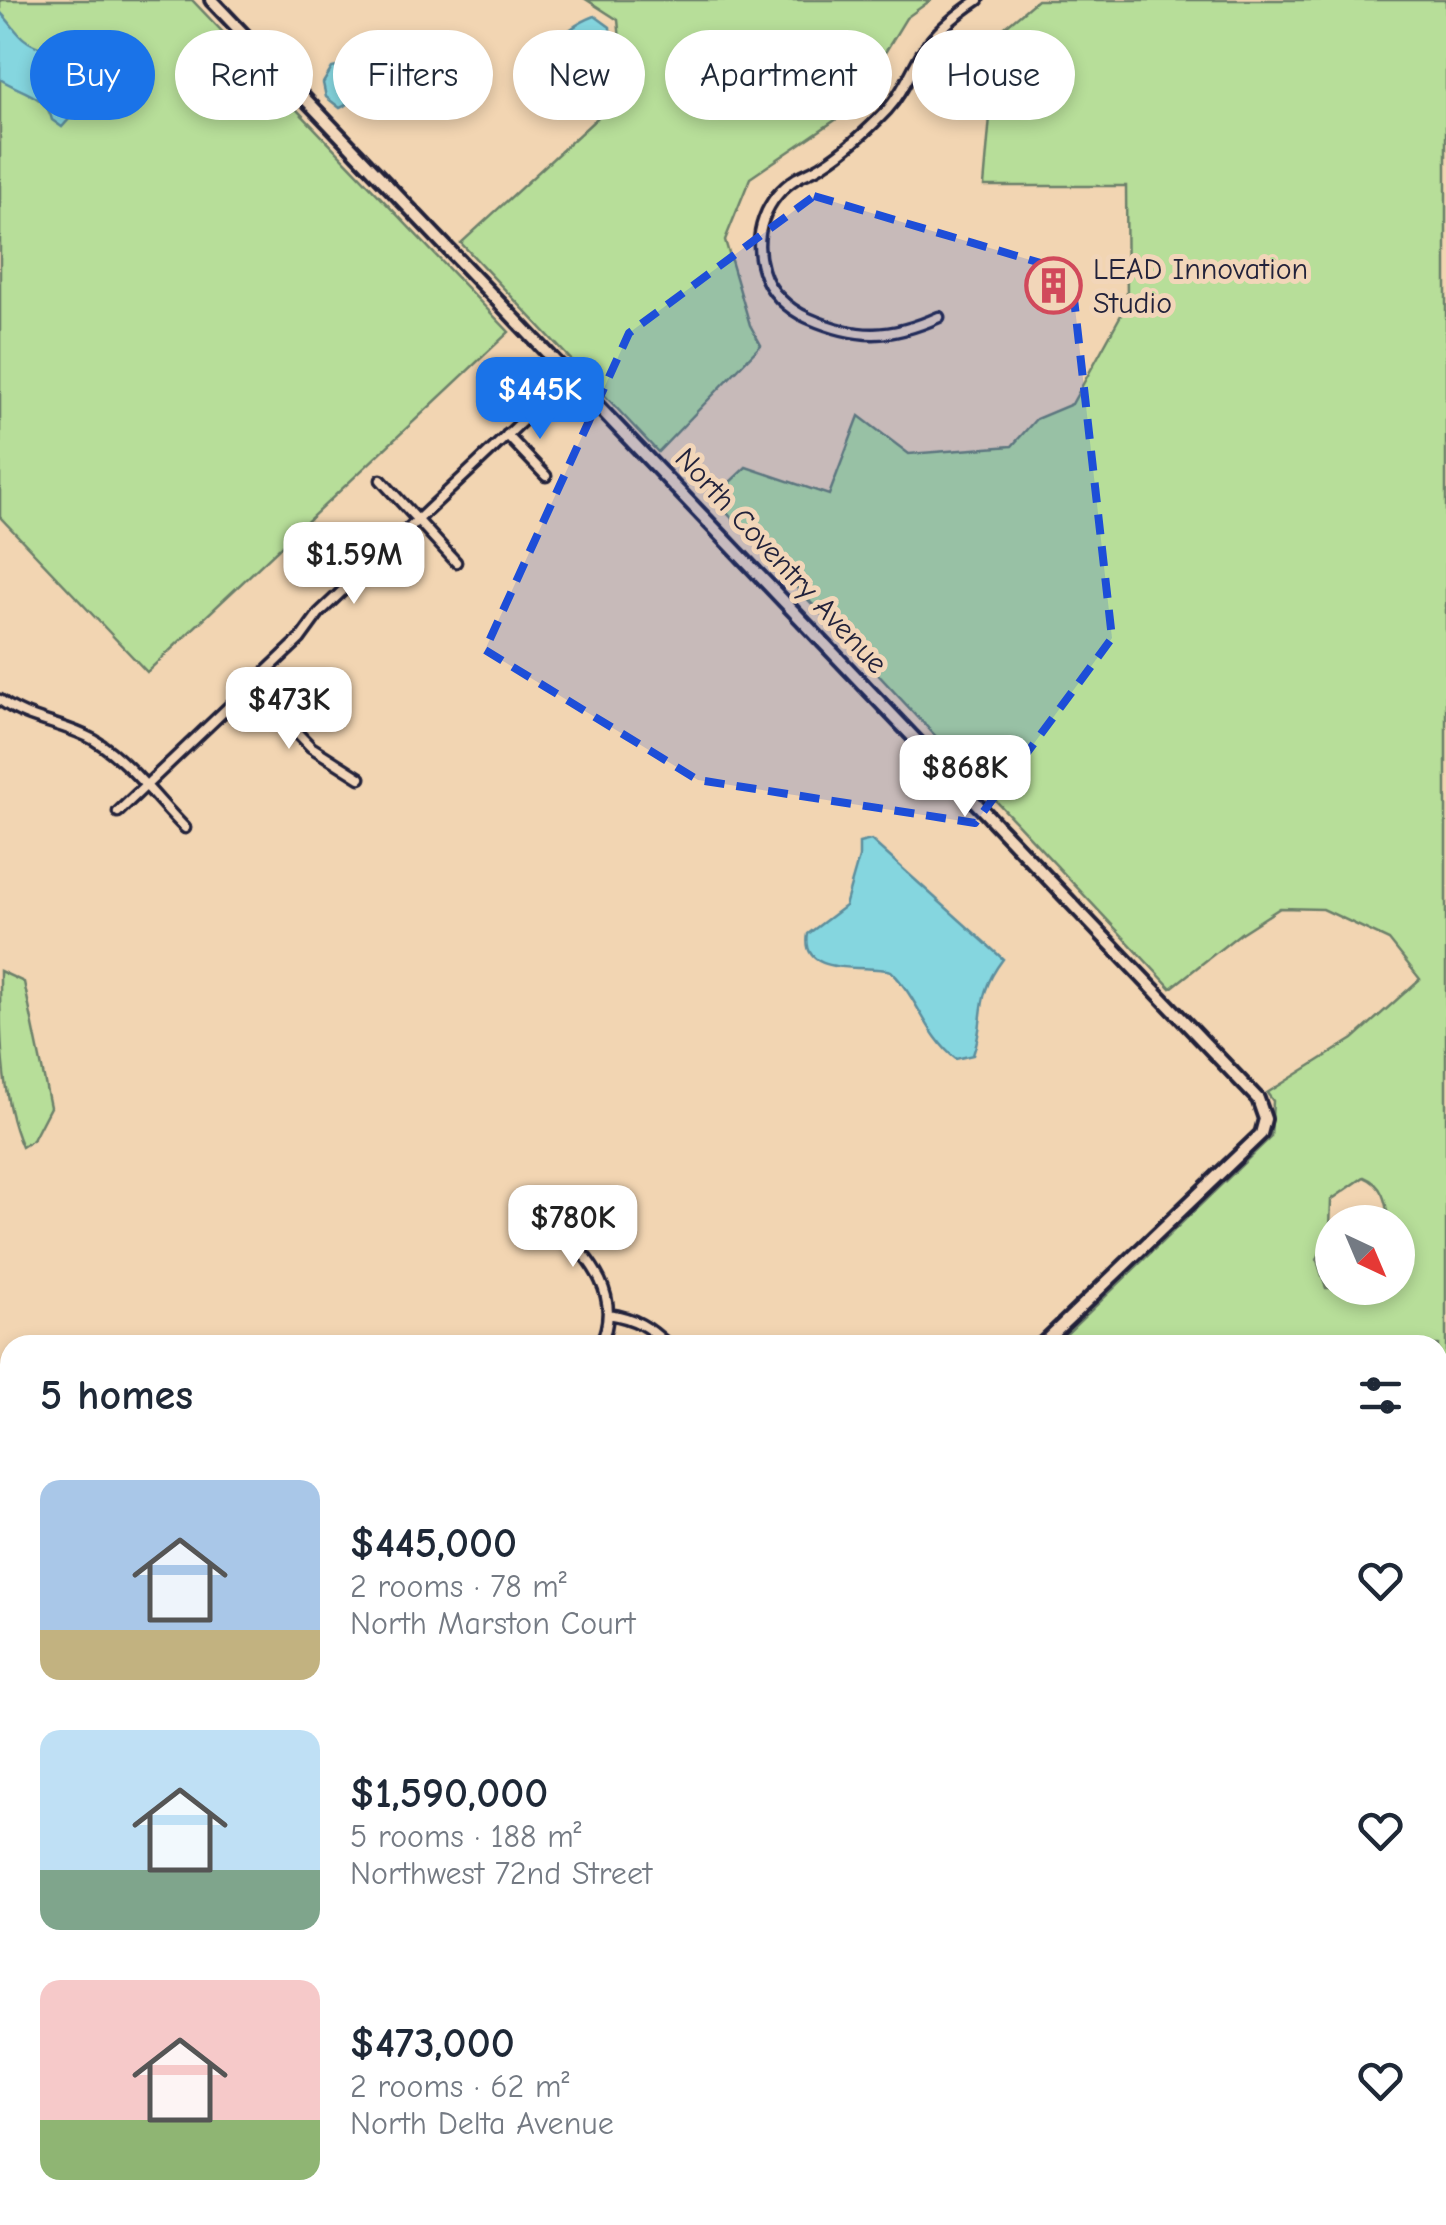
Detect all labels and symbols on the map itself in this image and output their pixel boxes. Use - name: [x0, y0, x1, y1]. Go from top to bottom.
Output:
- place label: LEAD Innovation Studio: [1093, 252, 1308, 321]
- building icon: LEAD Innovation Studio: [1024, 256, 1084, 316]
- pin: $445K: [470, 357, 610, 442]
- street label: North Coventry Avenue: [668, 441, 894, 681]
- pin: $1.59M: [273, 522, 435, 607]
- pin: $473K: [219, 667, 359, 752]
- pin: $868K: [895, 735, 1035, 820]
- pin: $780K: [503, 1185, 643, 1270]
- north arrow: [1315, 1205, 1415, 1305]

